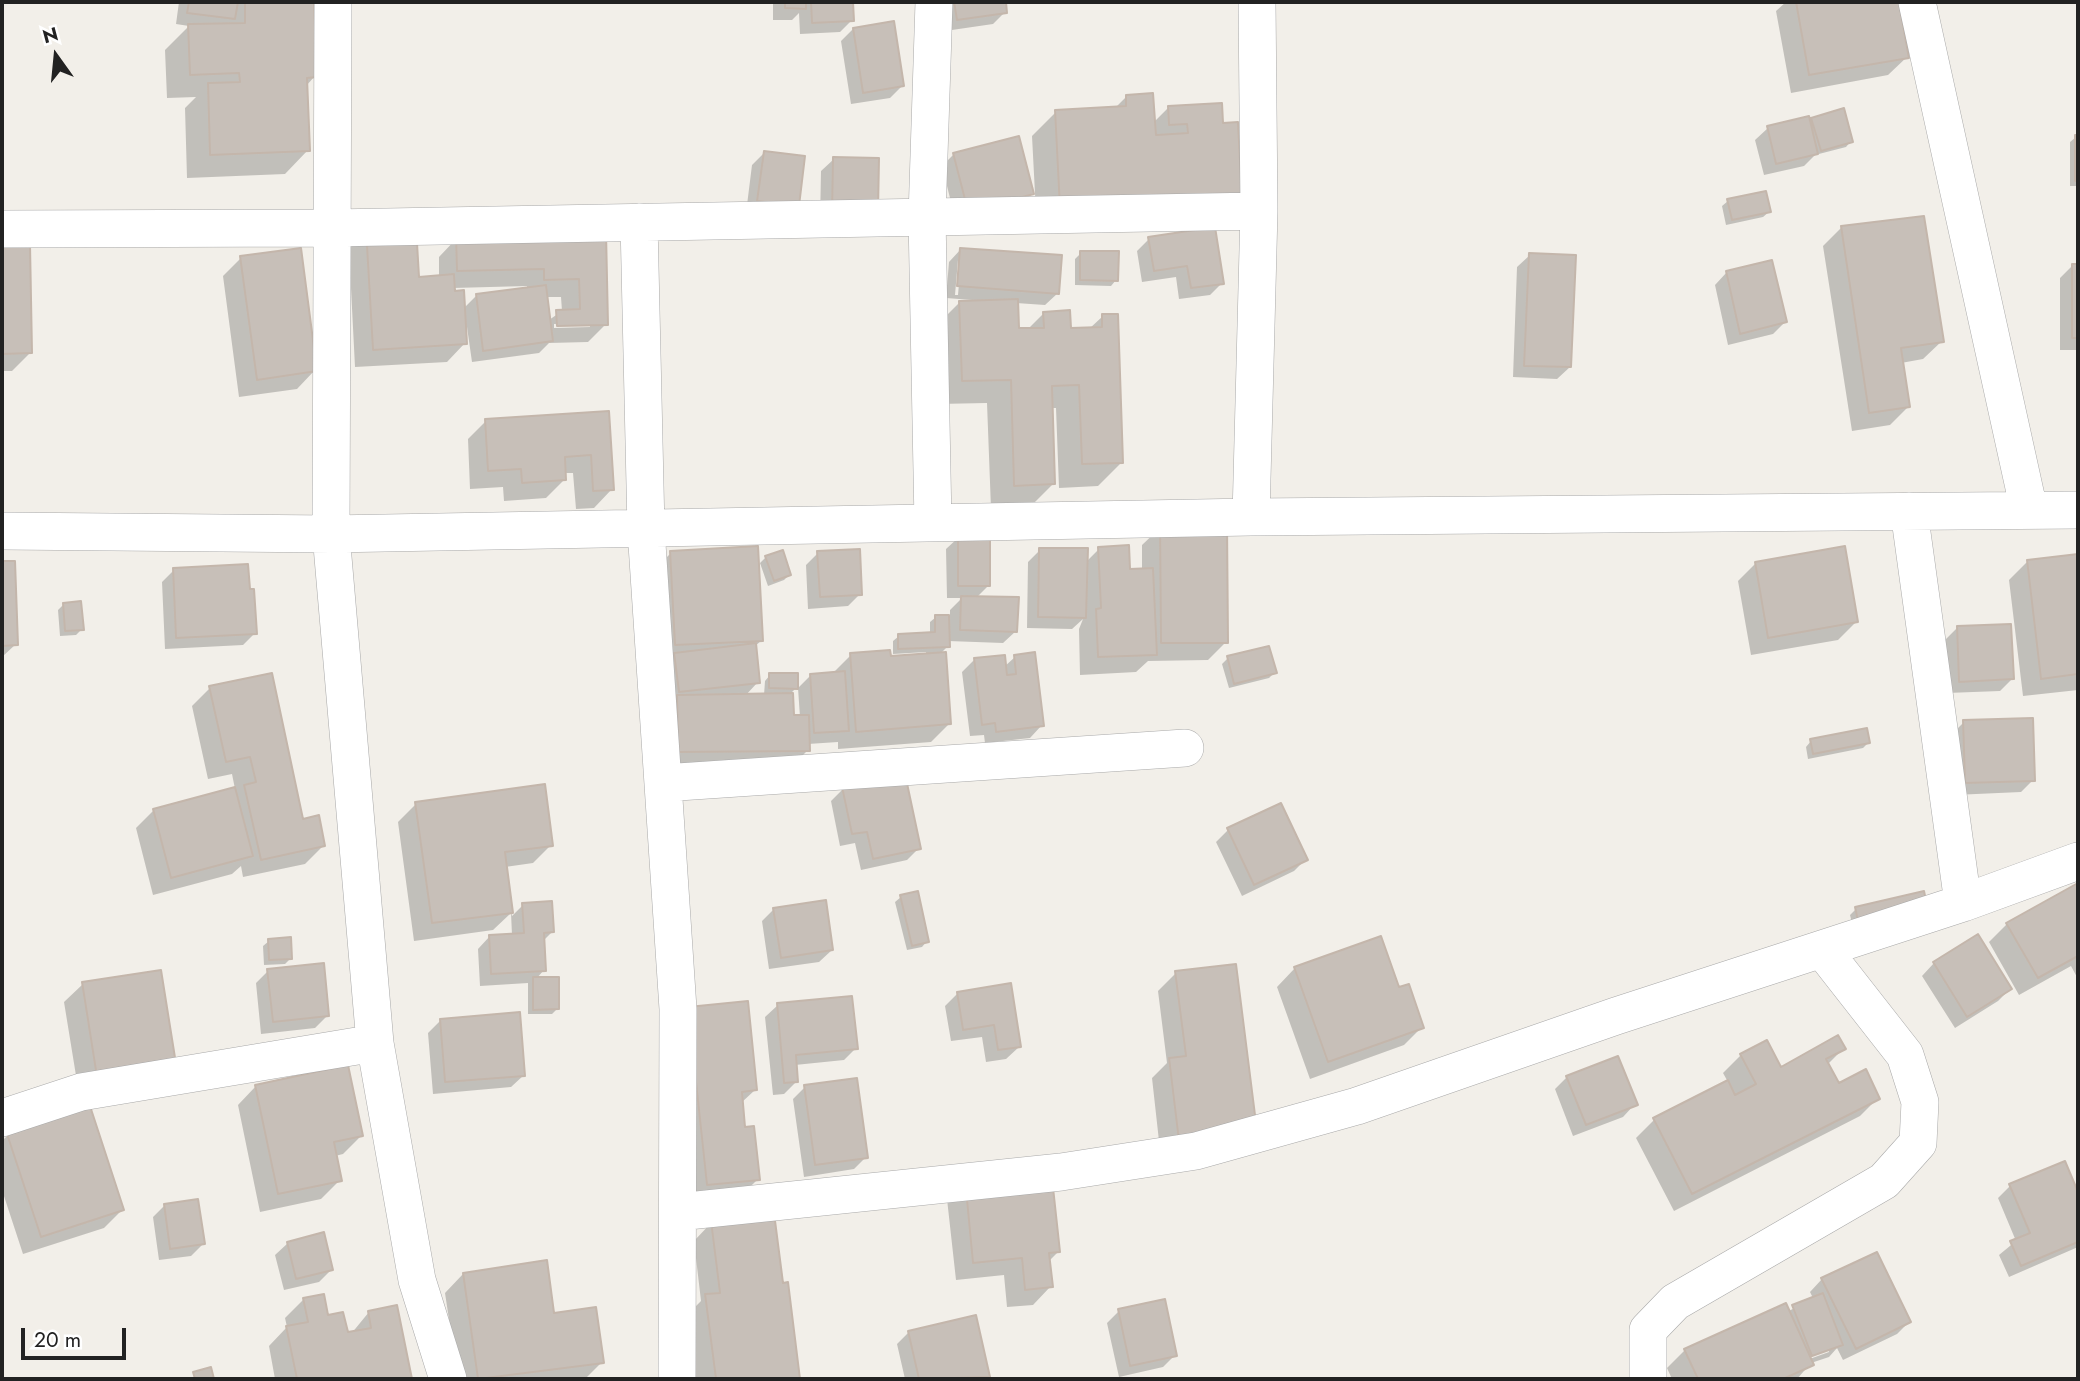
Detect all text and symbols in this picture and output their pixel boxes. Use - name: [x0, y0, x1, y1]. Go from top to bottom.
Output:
- text: N: [40, 20, 61, 50]
- north arrow: [21, 21, 91, 91]
- scale bar: [24, 1314, 130, 1358]
- text: 20 m: [34, 1325, 81, 1355]

